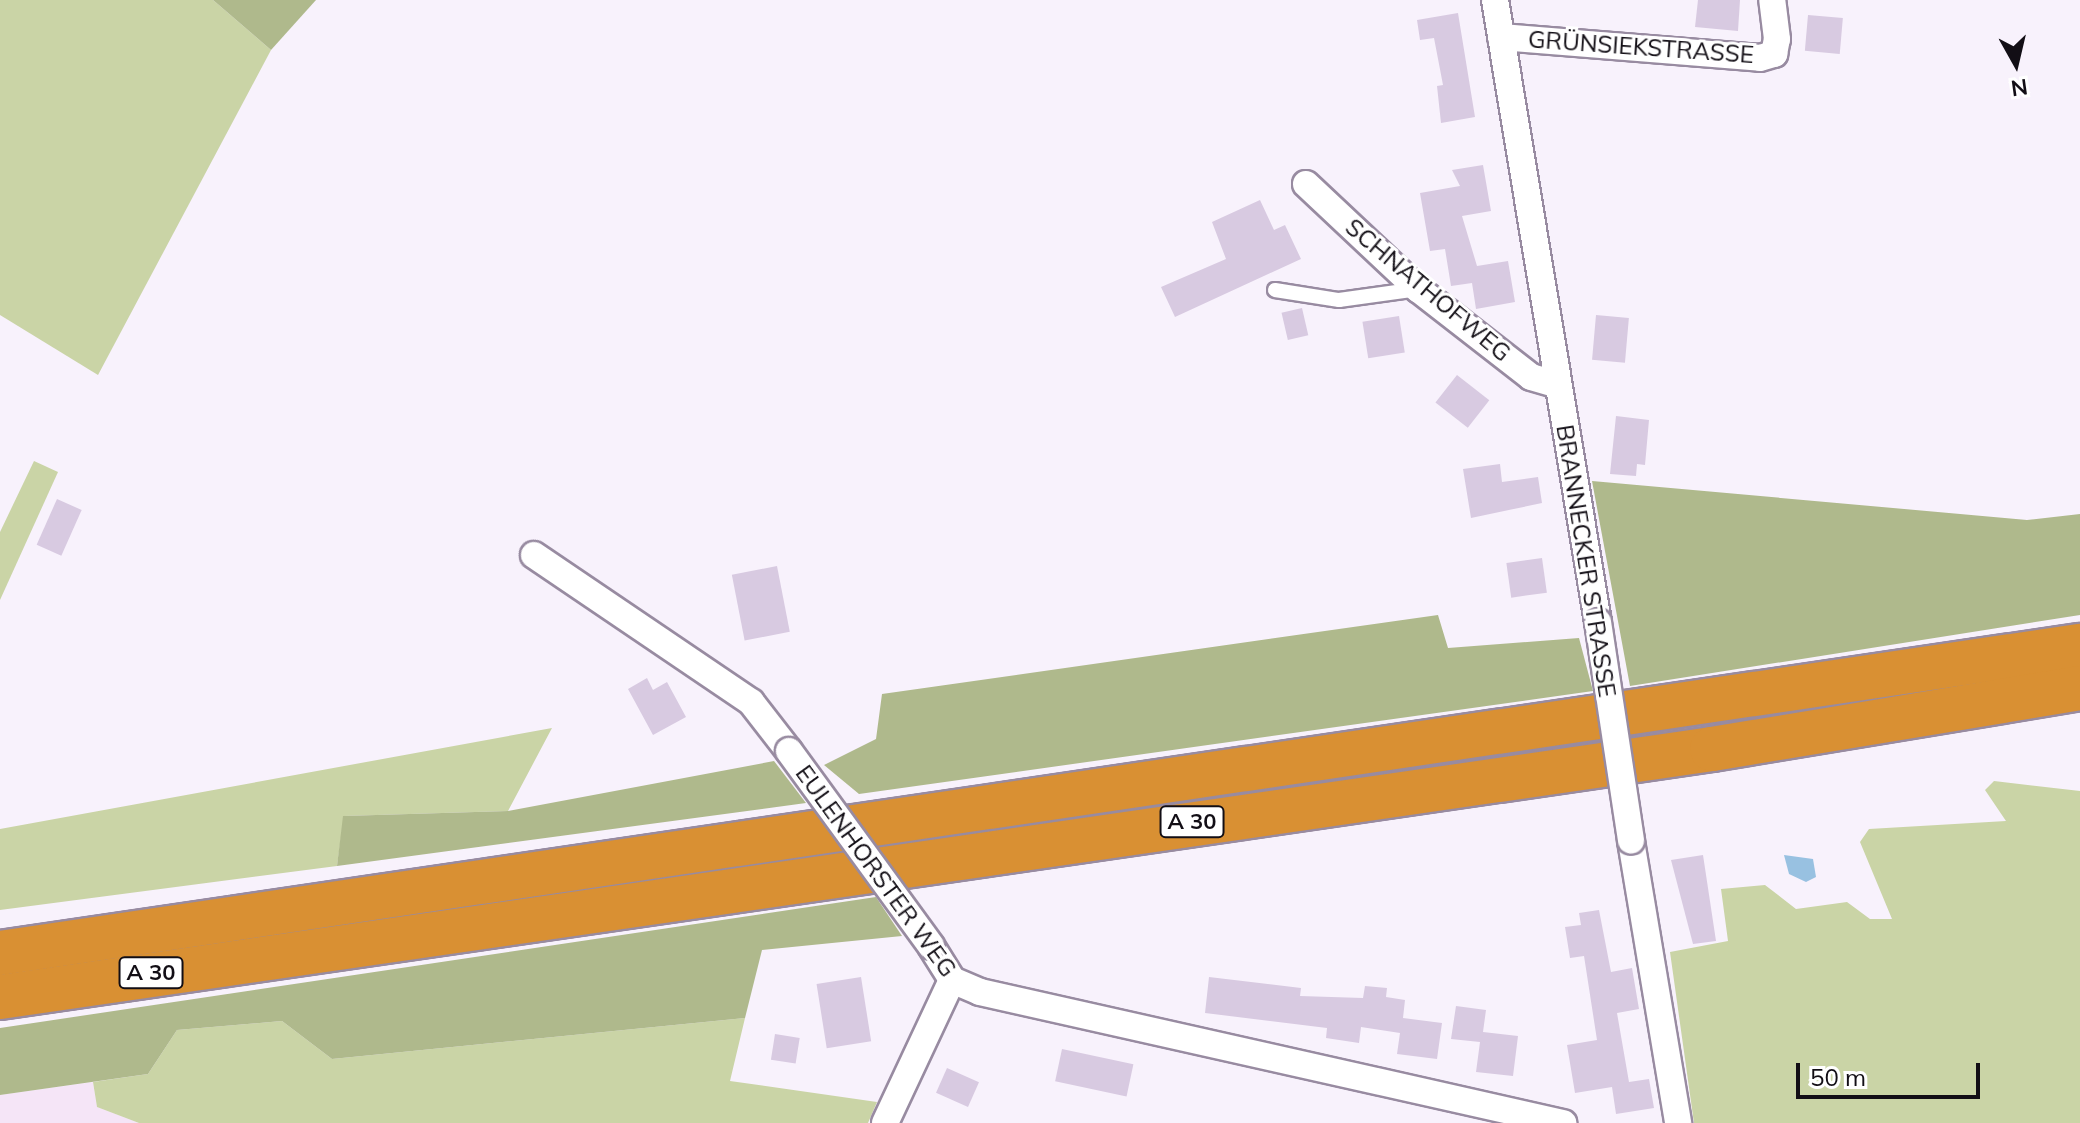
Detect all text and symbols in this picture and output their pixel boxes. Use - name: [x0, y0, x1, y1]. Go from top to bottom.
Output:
- north arrow: [1976, 24, 2056, 104]
- street label: GRÜNSIEKSTRASSE: [1527, 25, 1755, 69]
- text: N: [2009, 73, 2030, 103]
- street label: SCHNATHOFWEG: [1340, 213, 1516, 367]
- street label: BRANNECKER STRASSE: [1550, 423, 1622, 699]
- street label: EULENHORSTER WEG: [790, 760, 962, 982]
- road number: A 30: [1158, 804, 1226, 840]
- road number: A 30: [117, 955, 185, 991]
- scale bar: [1800, 1047, 1984, 1097]
- text: 50 m: [1810, 1062, 1866, 1092]

